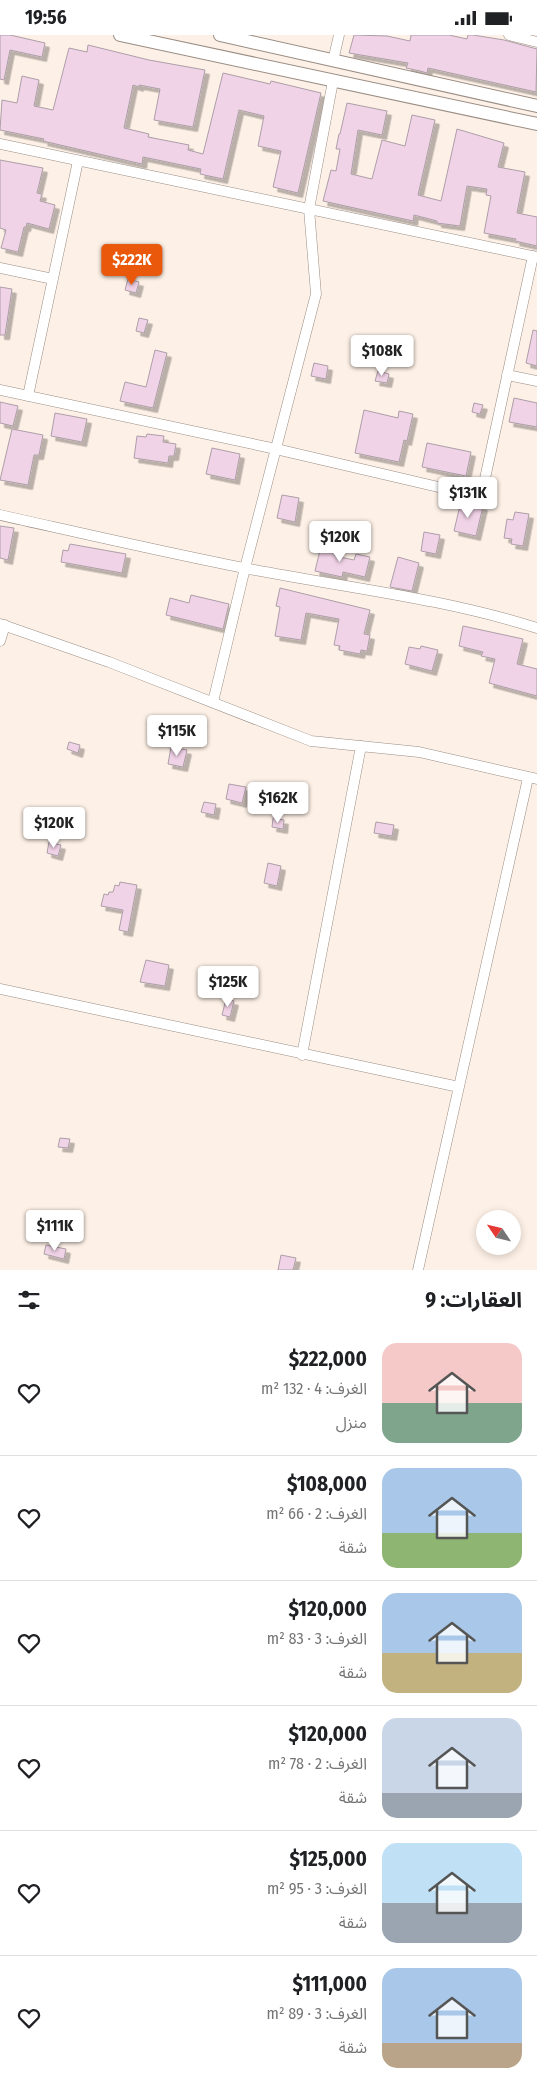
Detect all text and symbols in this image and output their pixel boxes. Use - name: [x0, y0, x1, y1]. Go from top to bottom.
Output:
- text: 19:56: [25, 6, 67, 29]
- pin: $222K: [97, 243, 167, 286]
- text: $222K: [112, 250, 152, 269]
- pin: $108K: [347, 335, 417, 377]
- text: $108K: [362, 341, 402, 360]
- pin: $131K: [433, 477, 503, 519]
- text: $131K: [449, 483, 487, 502]
- pin: $120K: [305, 521, 375, 563]
- text: $120K: [320, 527, 360, 546]
- pin: $115K: [142, 715, 212, 757]
- text: $115K: [158, 721, 196, 740]
- pin: $162K: [243, 781, 313, 824]
- text: $162K: [258, 788, 298, 807]
- pin: $120K: [19, 807, 89, 849]
- text: $120K: [34, 813, 74, 832]
- pin: $125K: [193, 965, 263, 1008]
- text: $125K: [209, 972, 247, 991]
- pin: $111K: [20, 1209, 90, 1252]
- north arrow: [476, 1210, 521, 1255]
- map controls: [476, 1210, 521, 1255]
- text: $111K: [37, 1216, 73, 1235]
- icon: filters: [15, 1286, 43, 1314]
- text: العقارات: 9: [425, 1287, 522, 1313]
- text: $222,000: [289, 1346, 367, 1372]
- icon: home: [422, 1363, 482, 1423]
- icon: heart: [15, 1379, 43, 1407]
- text: الغرف: 4 · 132 m²: [261, 1379, 367, 1398]
- text: منزل: [336, 1413, 367, 1432]
- text: $108,000: [287, 1471, 367, 1497]
- icon: home: [422, 1488, 482, 1548]
- icon: heart: [15, 1504, 43, 1532]
- text: الغرف: 2 · 66 m²: [266, 1504, 367, 1523]
- text: شقة: [339, 1538, 367, 1557]
- text: $120,000: [288, 1596, 367, 1622]
- icon: home: [422, 1613, 482, 1673]
- icon: heart: [15, 1629, 43, 1657]
- text: الغرف: 3 · 83 m²: [267, 1629, 367, 1648]
- text: شقة: [339, 1663, 367, 1682]
- text: $120,000: [288, 1721, 367, 1747]
- icon: home: [422, 1738, 482, 1798]
- icon: heart: [15, 1754, 43, 1782]
- text: الغرف: 2 · 78 m²: [268, 1754, 367, 1773]
- text: شقة: [339, 1788, 367, 1807]
- text: $125,000: [290, 1846, 367, 1872]
- icon: home: [422, 1863, 482, 1923]
- icon: heart: [15, 1879, 43, 1907]
- text: الغرف: 3 · 95 m²: [267, 1879, 367, 1898]
- text: شقة: [339, 1913, 367, 1932]
- text: $111,000: [293, 1971, 367, 1997]
- icon: home: [422, 1988, 482, 2048]
- icon: heart: [15, 2004, 43, 2032]
- text: الغرف: 3 · 89 m²: [266, 2004, 367, 2023]
- text: شقة: [339, 2038, 367, 2057]

